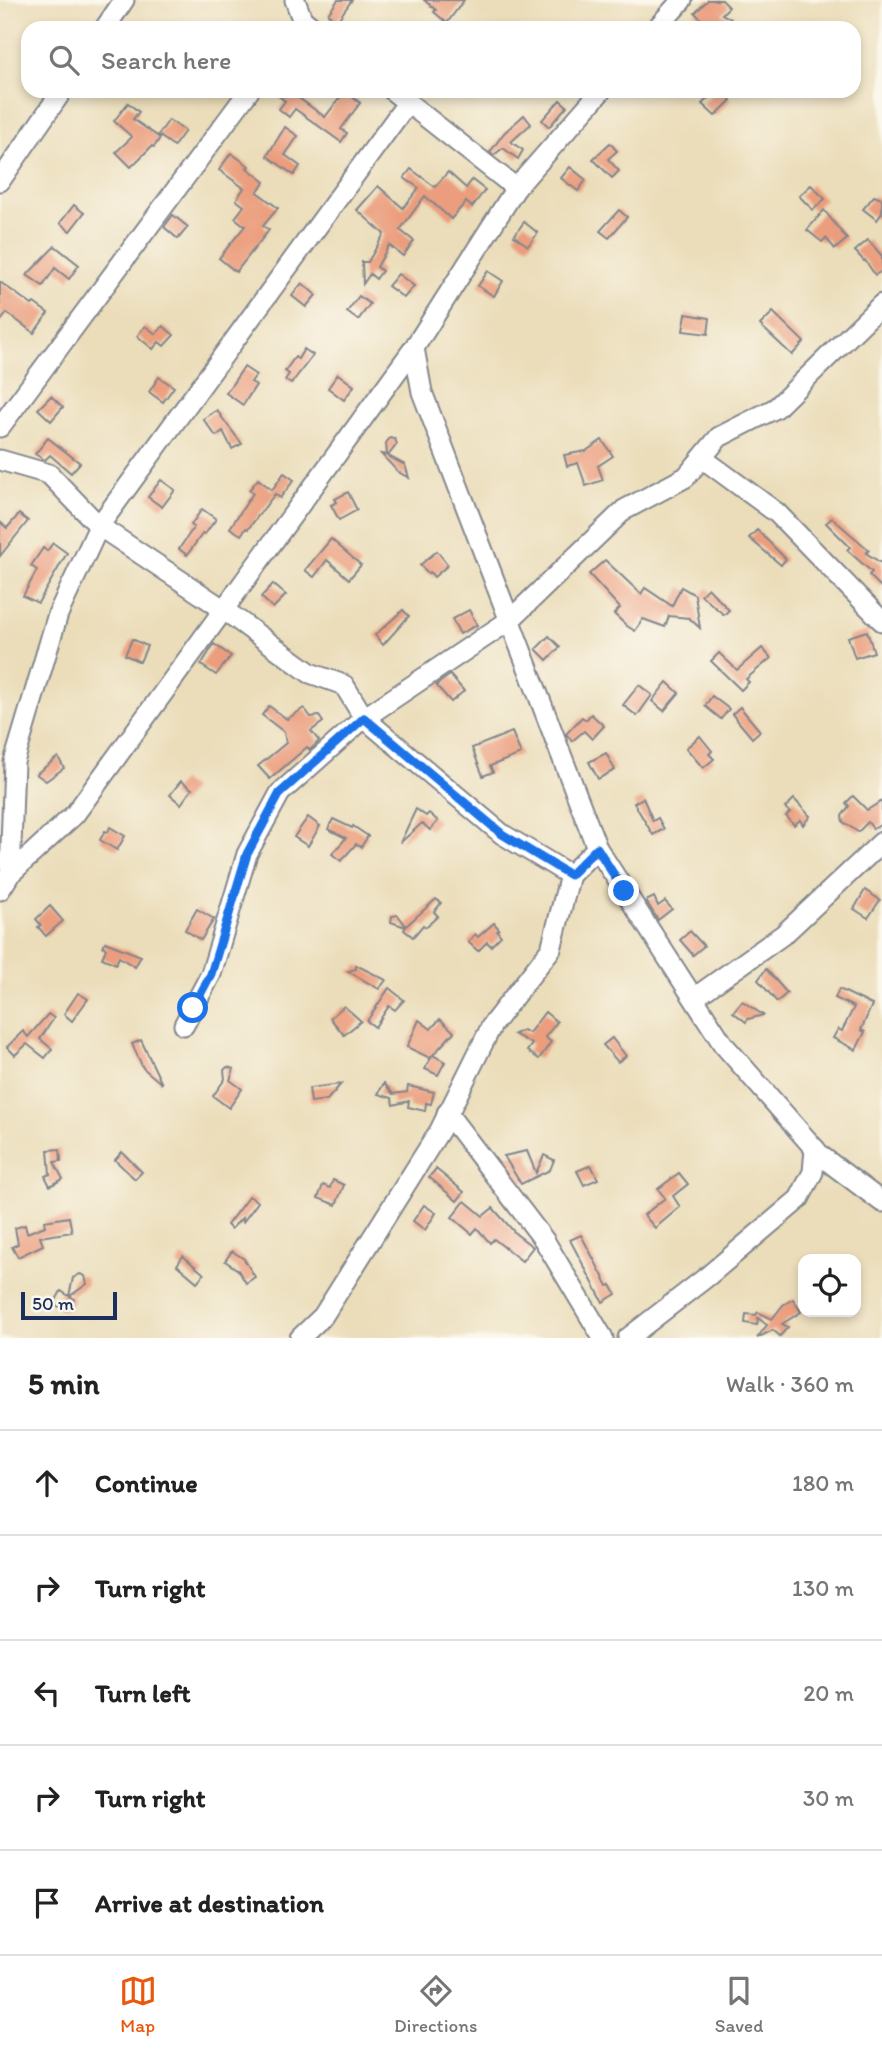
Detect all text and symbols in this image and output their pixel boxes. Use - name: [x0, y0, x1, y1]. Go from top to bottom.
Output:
- search box: [21, 21, 861, 98]
- icon: search: [45, 41, 83, 79]
- text: Search here: [101, 44, 231, 76]
- route end: [608, 875, 639, 906]
- route start: [177, 992, 208, 1023]
- map controls: [798, 1254, 861, 1317]
- button: locate: [798, 1254, 861, 1317]
- scale bar: [21, 1289, 117, 1321]
- text: 50 m: [32, 1292, 74, 1315]
- text: 5 min: [28, 1365, 99, 1402]
- text: Walk · 360 m: [726, 1370, 854, 1398]
- icon: ahead: [28, 1464, 66, 1502]
- text: Continue: [95, 1467, 198, 1499]
- text: 180 m: [792, 1469, 854, 1497]
- icon: right: [28, 1569, 66, 1607]
- text: Turn right: [95, 1572, 206, 1604]
- text: 130 m: [792, 1574, 854, 1602]
- icon: left: [28, 1674, 66, 1712]
- text: Turn left: [95, 1677, 191, 1709]
- text: 20 m: [803, 1679, 854, 1707]
- icon: right: [28, 1779, 66, 1817]
- text: Turn right: [95, 1782, 206, 1814]
- text: 30 m: [803, 1784, 854, 1812]
- icon: arrive: [28, 1884, 66, 1922]
- text: Arrive at destination: [95, 1887, 324, 1919]
- tab: Map: [119, 1972, 157, 2037]
- tab: Directions: [394, 1972, 478, 2037]
- tab: Saved: [715, 1972, 763, 2037]

